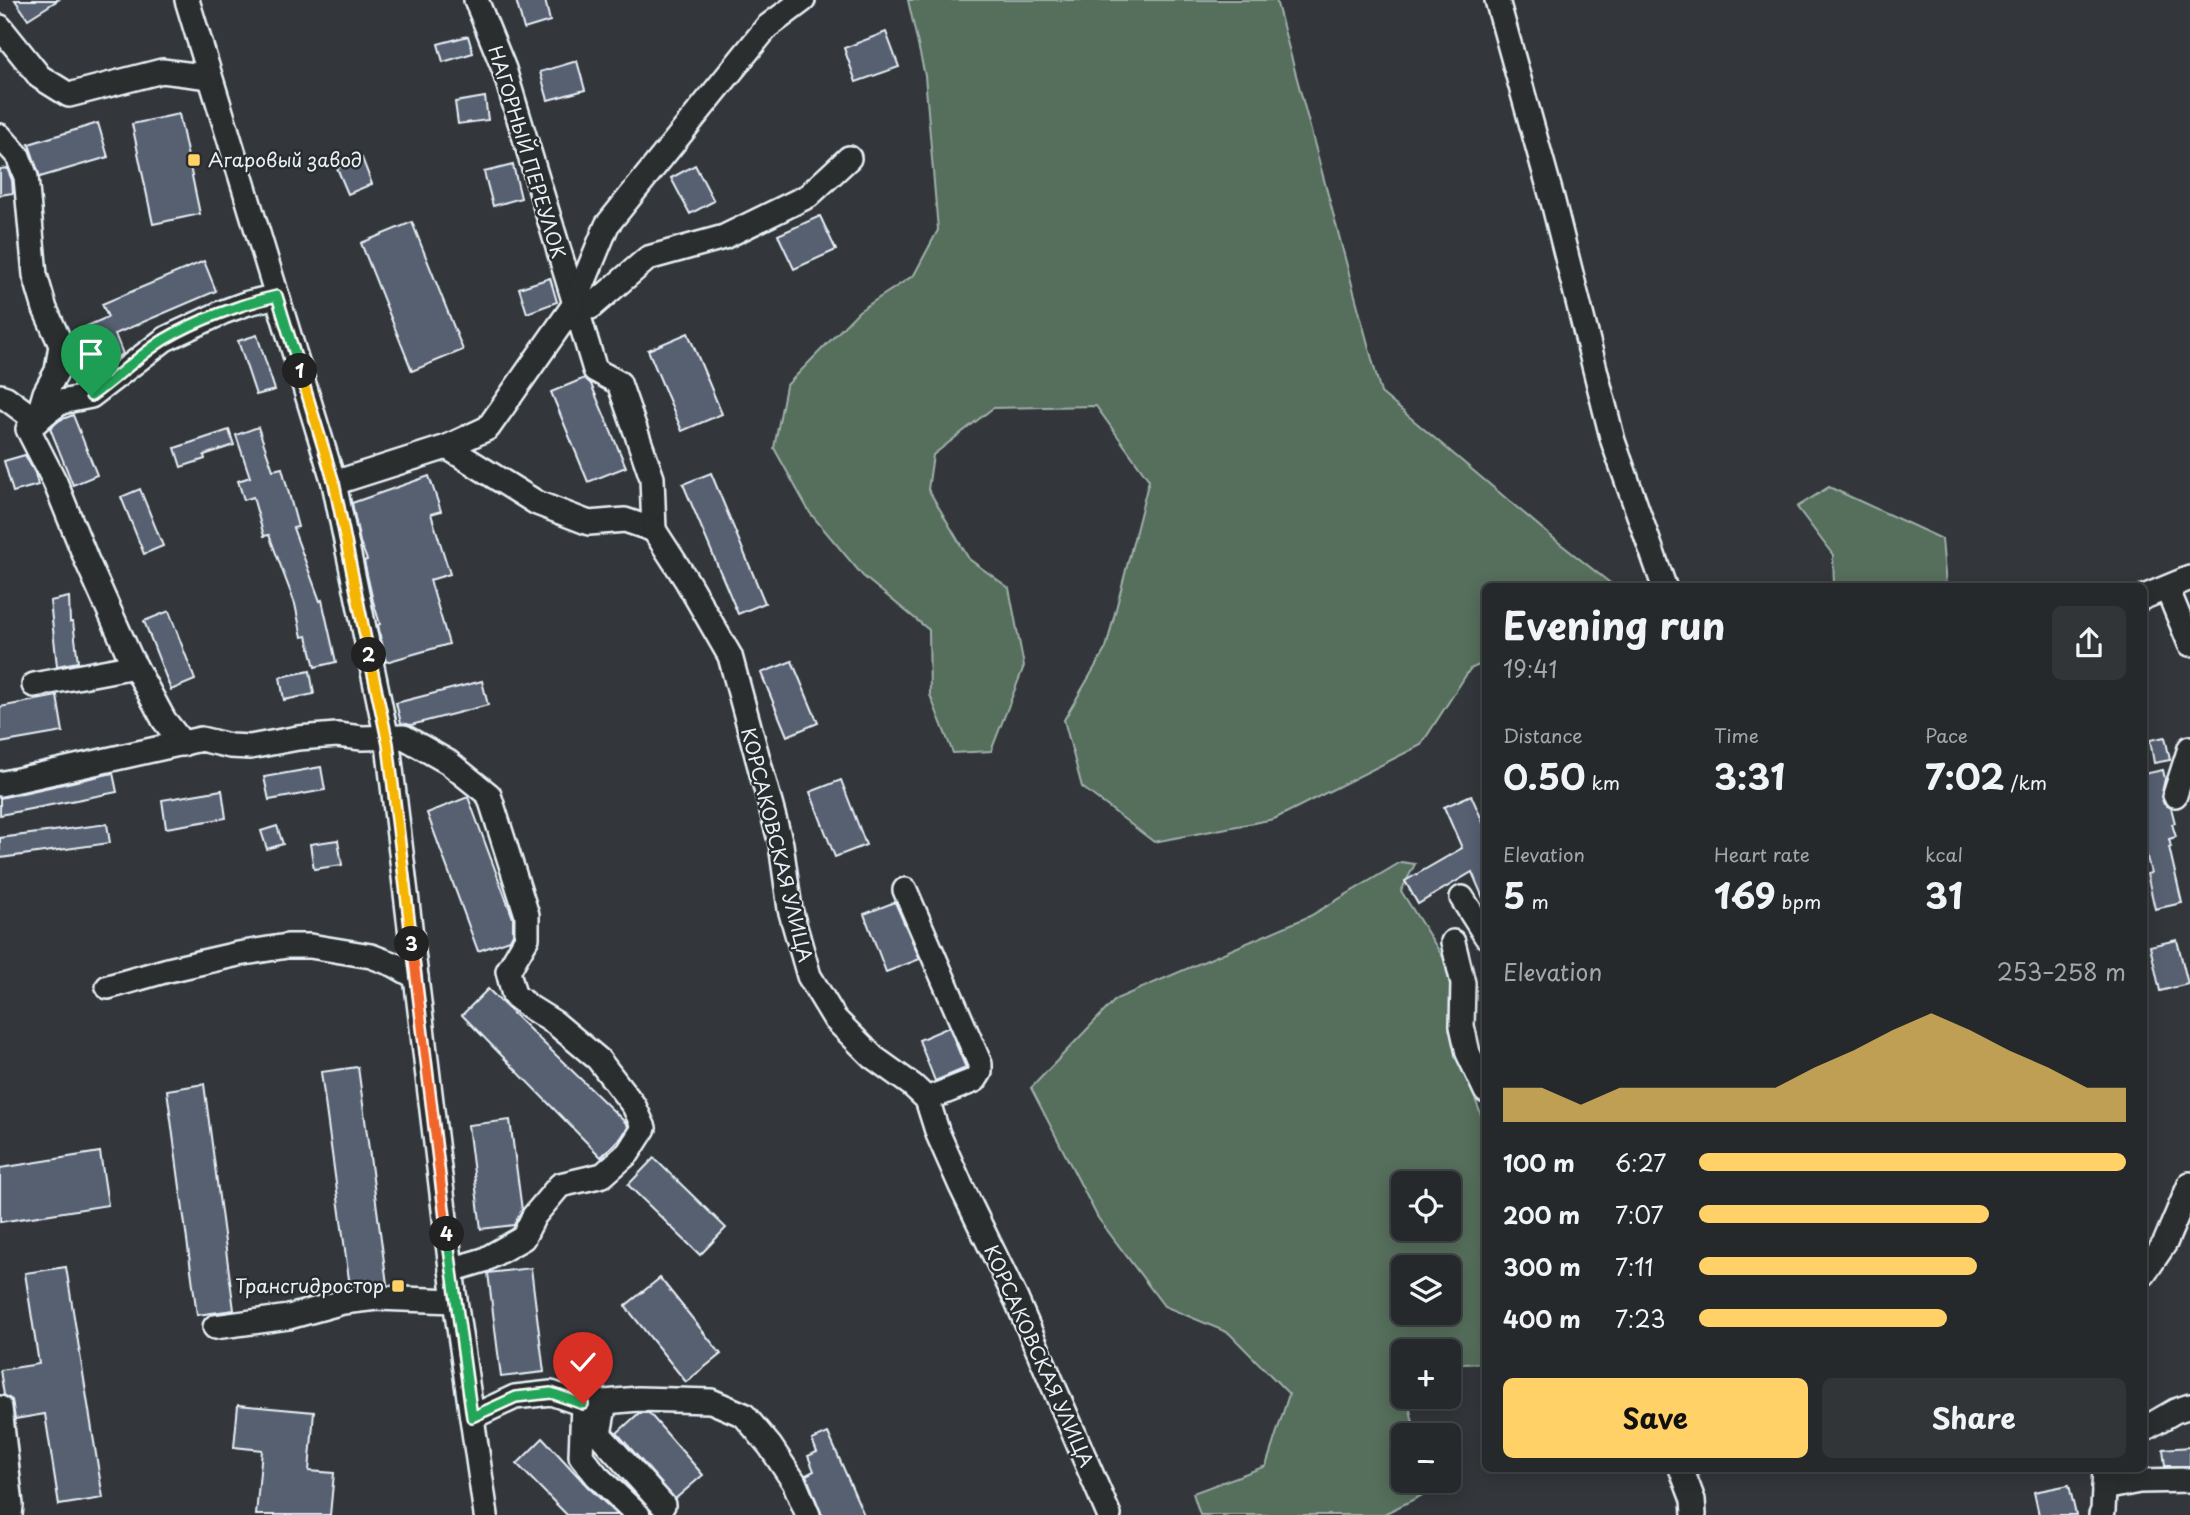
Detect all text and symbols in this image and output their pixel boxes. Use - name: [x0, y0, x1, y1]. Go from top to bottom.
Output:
- street label: НАГОРНЫЙ ПЕРЕУЛОК: [482, 42, 574, 261]
- place label: Агаровый завод: [208, 145, 362, 173]
- marker: Агаровый завод: [186, 152, 202, 168]
- pin: [61, 324, 121, 396]
- icon: arrive: [72, 335, 110, 373]
- pin: 1: [282, 354, 318, 388]
- text: 1: [295, 356, 304, 384]
- text: Evening run: [1503, 596, 1725, 653]
- button: share: [2052, 606, 2126, 680]
- pin: 2: [352, 638, 386, 672]
- text: 2: [362, 640, 375, 668]
- text: 19:41: [1503, 651, 1558, 686]
- text: Distance: [1503, 721, 1583, 749]
- text: Time: [1714, 721, 1759, 749]
- text: Pace: [1925, 721, 1968, 749]
- street label: КОРСАКОВСКАЯ УЛИЦА: [735, 725, 821, 965]
- text: 0.50: [1503, 749, 1585, 802]
- text: 3:31: [1714, 749, 1785, 802]
- text: 7:02: [1925, 749, 2004, 802]
- text: km: [1585, 768, 1620, 796]
- text: /km: [2004, 768, 2047, 796]
- text: Elevation: [1503, 840, 1585, 868]
- text: Heart rate: [1714, 840, 1810, 868]
- text: kcal: [1925, 840, 1963, 868]
- text: 5: [1503, 868, 1525, 921]
- text: 169: [1714, 868, 1776, 921]
- text: 31: [1925, 868, 1963, 921]
- text: m: [1525, 887, 1549, 915]
- text: bpm: [1776, 887, 1821, 915]
- pin: 3: [394, 926, 430, 962]
- text: 3: [405, 929, 418, 957]
- text: Elevation: [1503, 954, 1602, 989]
- text: 253–258 m: [1997, 954, 2126, 989]
- text: 100 m: [1503, 1145, 1575, 1180]
- text: 6:27: [1615, 1145, 1666, 1180]
- map controls: [1391, 1171, 1461, 1493]
- button: locate: [1391, 1171, 1461, 1241]
- text: 200 m: [1503, 1197, 1580, 1232]
- text: 7:07: [1615, 1197, 1664, 1232]
- pin: 4: [430, 1216, 464, 1252]
- text: 4: [440, 1219, 453, 1247]
- street label: КОРСАКОВСКАЯ УЛИЦА: [978, 1240, 1102, 1471]
- text: 300 m: [1503, 1249, 1581, 1284]
- text: 7:11: [1615, 1249, 1654, 1284]
- button: layers: [1391, 1255, 1461, 1325]
- place label: Трансгидростор: [235, 1271, 384, 1299]
- marker: Трансгидростор: [390, 1278, 406, 1294]
- text: 400 m: [1503, 1301, 1581, 1336]
- text: 7:23: [1615, 1301, 1665, 1336]
- pin: [553, 1332, 613, 1404]
- button: +: [1391, 1339, 1461, 1409]
- icon: check: [564, 1343, 602, 1381]
- button: Save: [1503, 1378, 1808, 1458]
- button: Share: [1822, 1378, 2126, 1458]
- button: −: [1391, 1423, 1461, 1493]

